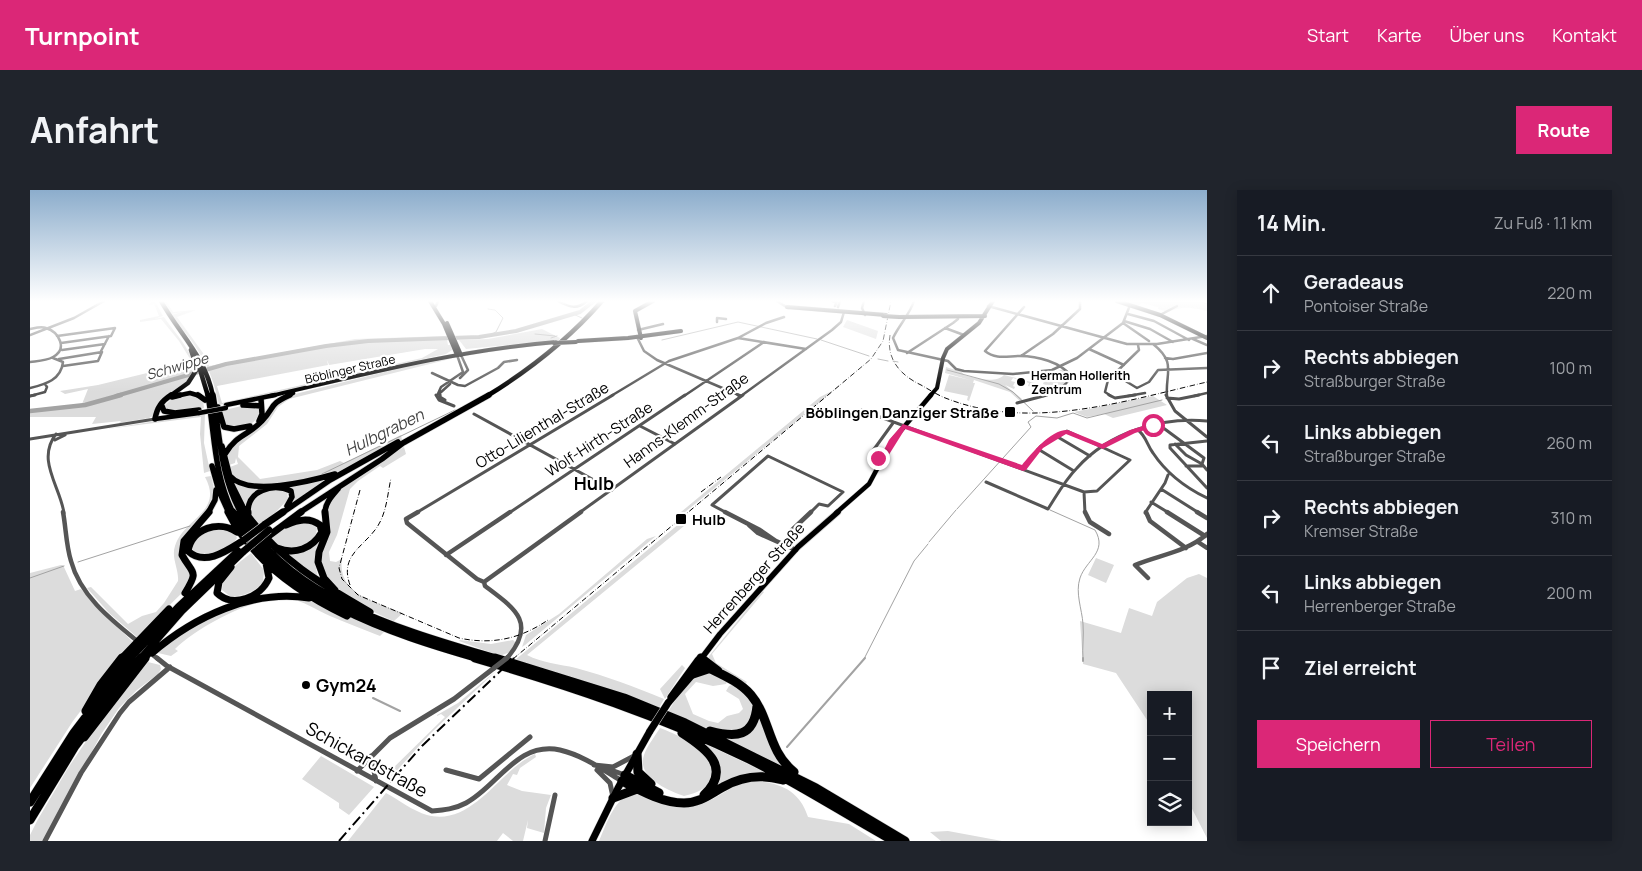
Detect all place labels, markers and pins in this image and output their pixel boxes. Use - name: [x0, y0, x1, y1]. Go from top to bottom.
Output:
- place label: Herman Hollerith Zentrum: [1031, 367, 1130, 398]
- marker: Herman Hollerith Zentrum: [1015, 376, 1027, 388]
- place label: Böblingen Danziger Straße: [805, 402, 999, 423]
- marker: Böblingen Danziger Straße: [1003, 405, 1017, 419]
- place label: Hulb: [692, 509, 726, 530]
- marker: Hulb: [674, 512, 688, 526]
- place label: Gym24: [316, 673, 377, 697]
- marker: Gym24: [300, 679, 312, 691]

